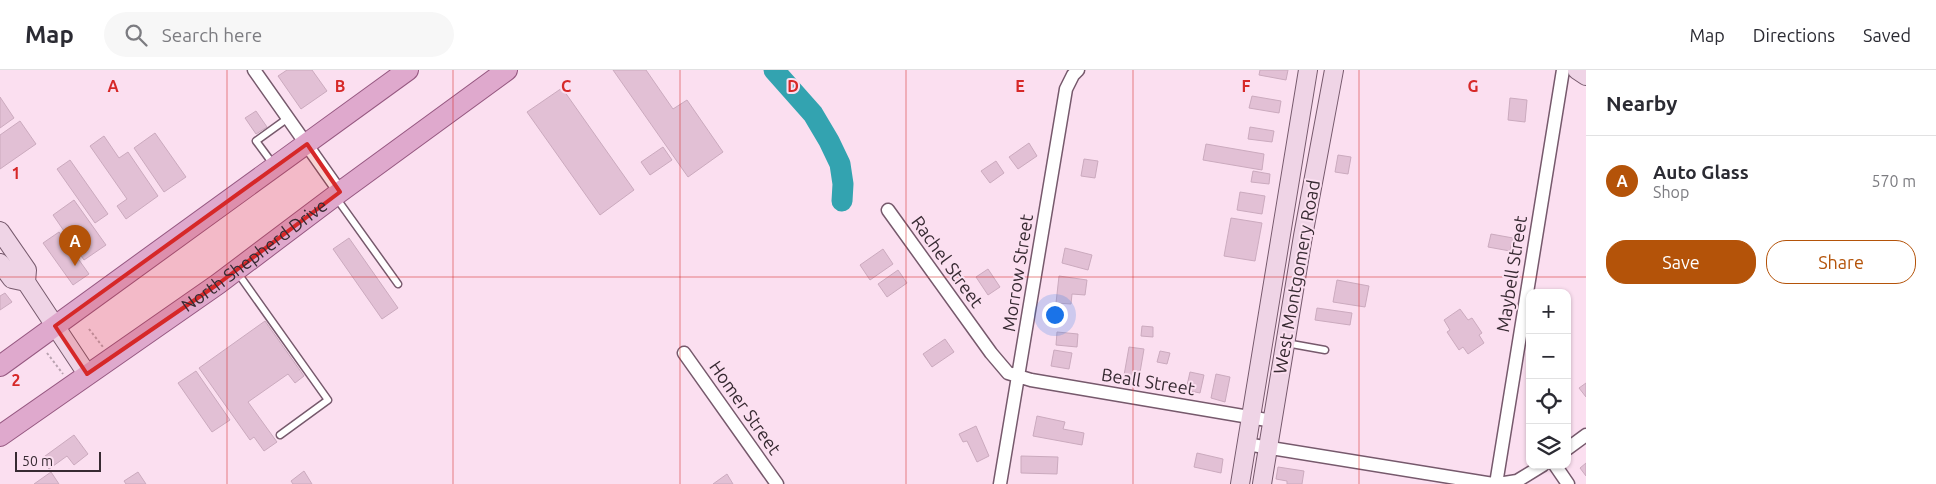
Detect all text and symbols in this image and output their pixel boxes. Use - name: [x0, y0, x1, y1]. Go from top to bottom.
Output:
- search box: [104, 12, 454, 57]
- text: Map: [25, 21, 74, 48]
- icon: search: [122, 21, 150, 49]
- text: Search here: [162, 24, 262, 46]
- text: Map: [1689, 25, 1725, 45]
- text: Directions: [1753, 25, 1835, 45]
- text: Saved: [1863, 25, 1911, 45]
- text: A: [107, 77, 119, 95]
- text: B: [335, 77, 345, 95]
- text: C: [561, 77, 571, 95]
- text: D: [787, 77, 799, 95]
- text: E: [1015, 77, 1025, 95]
- text: F: [1242, 77, 1251, 95]
- text: G: [1467, 77, 1479, 95]
- text: Nearby: [1606, 91, 1677, 115]
- text: Auto Glass: [1653, 161, 1749, 183]
- text: 1: [11, 164, 21, 182]
- text: A: [1616, 172, 1628, 190]
- text: 570 m: [1871, 172, 1916, 190]
- street label: West Montgomery Road: [1269, 178, 1323, 375]
- text: Shop: [1653, 183, 1689, 201]
- street label: North Shepherd Drive: [177, 194, 331, 315]
- street label: Rachel Street: [908, 212, 988, 311]
- street label: Morrow Street: [998, 213, 1036, 333]
- street label: Maybell Street: [1492, 214, 1530, 334]
- pin: A: [59, 225, 91, 266]
- button: Save: [1606, 240, 1756, 284]
- button: Share: [1766, 240, 1916, 284]
- map controls: [1526, 289, 1571, 469]
- button: +: [1526, 289, 1571, 334]
- your location: [1042, 302, 1068, 328]
- button: −: [1526, 334, 1571, 379]
- street label: Homer Street: [706, 357, 785, 458]
- street label: Beall Street: [1100, 364, 1196, 398]
- text: 2: [11, 371, 21, 389]
- button: locate: [1526, 379, 1571, 424]
- button: layers: [1526, 424, 1571, 469]
- scale bar: [15, 449, 101, 472]
- text: 50 m: [22, 453, 53, 469]

